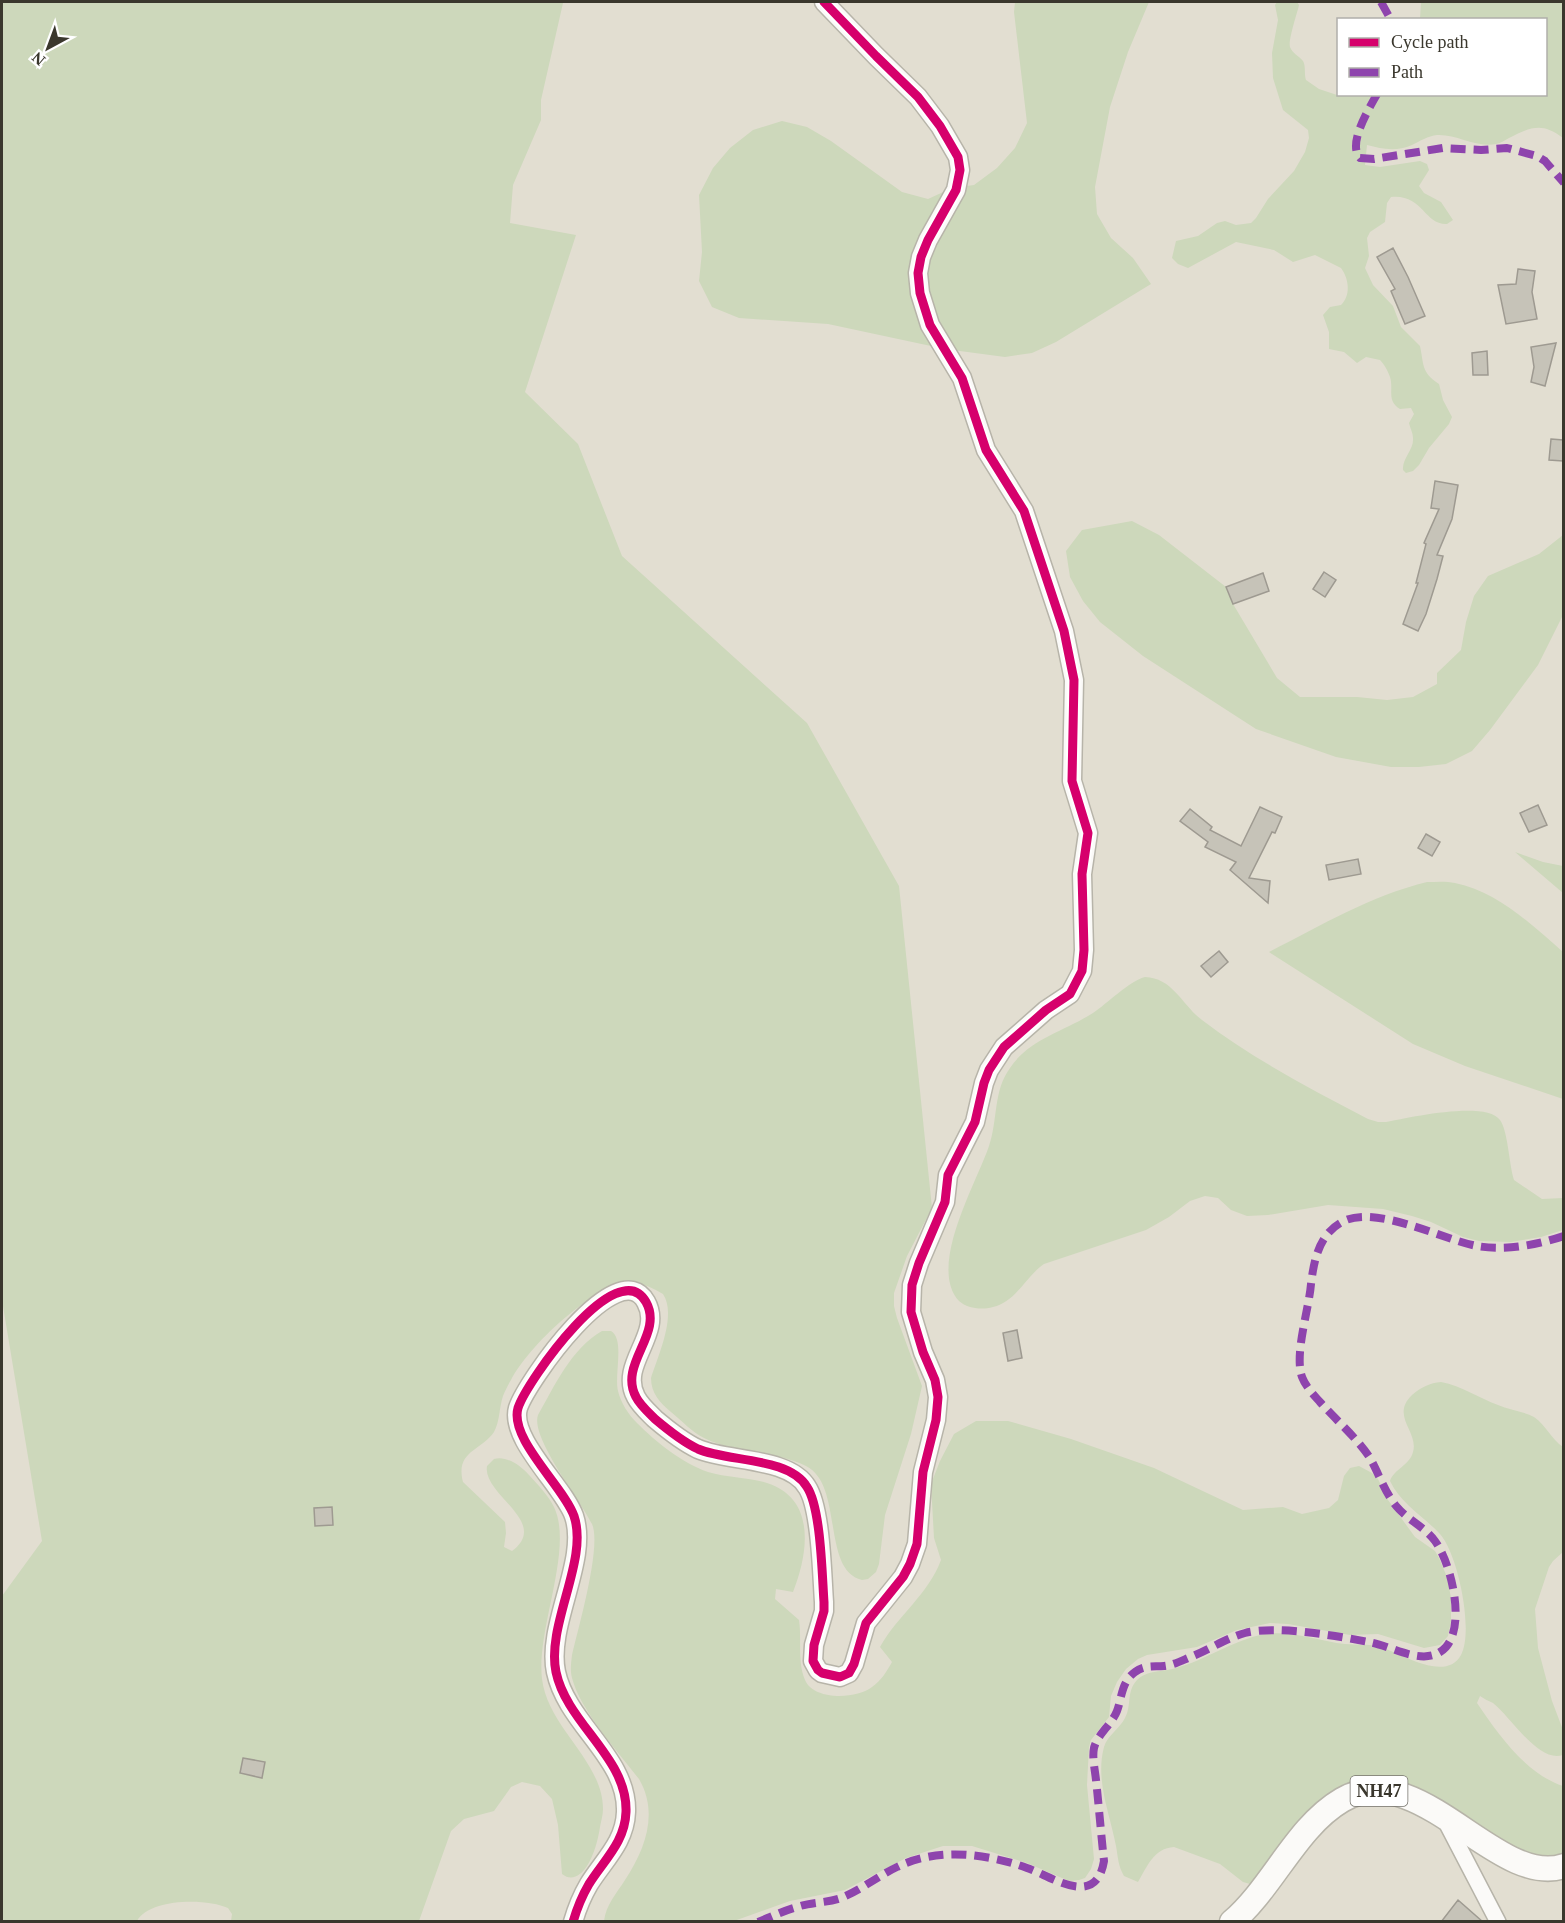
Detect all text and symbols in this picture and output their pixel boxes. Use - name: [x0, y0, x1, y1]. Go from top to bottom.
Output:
- north arrow: [18, 18, 78, 78]
- legend: [1337, 18, 1547, 96]
- text: Cycle path: [1391, 32, 1468, 52]
- text: N: [28, 48, 48, 69]
- text: Path: [1391, 62, 1423, 82]
- road number: NH47: [1350, 1776, 1408, 1806]

